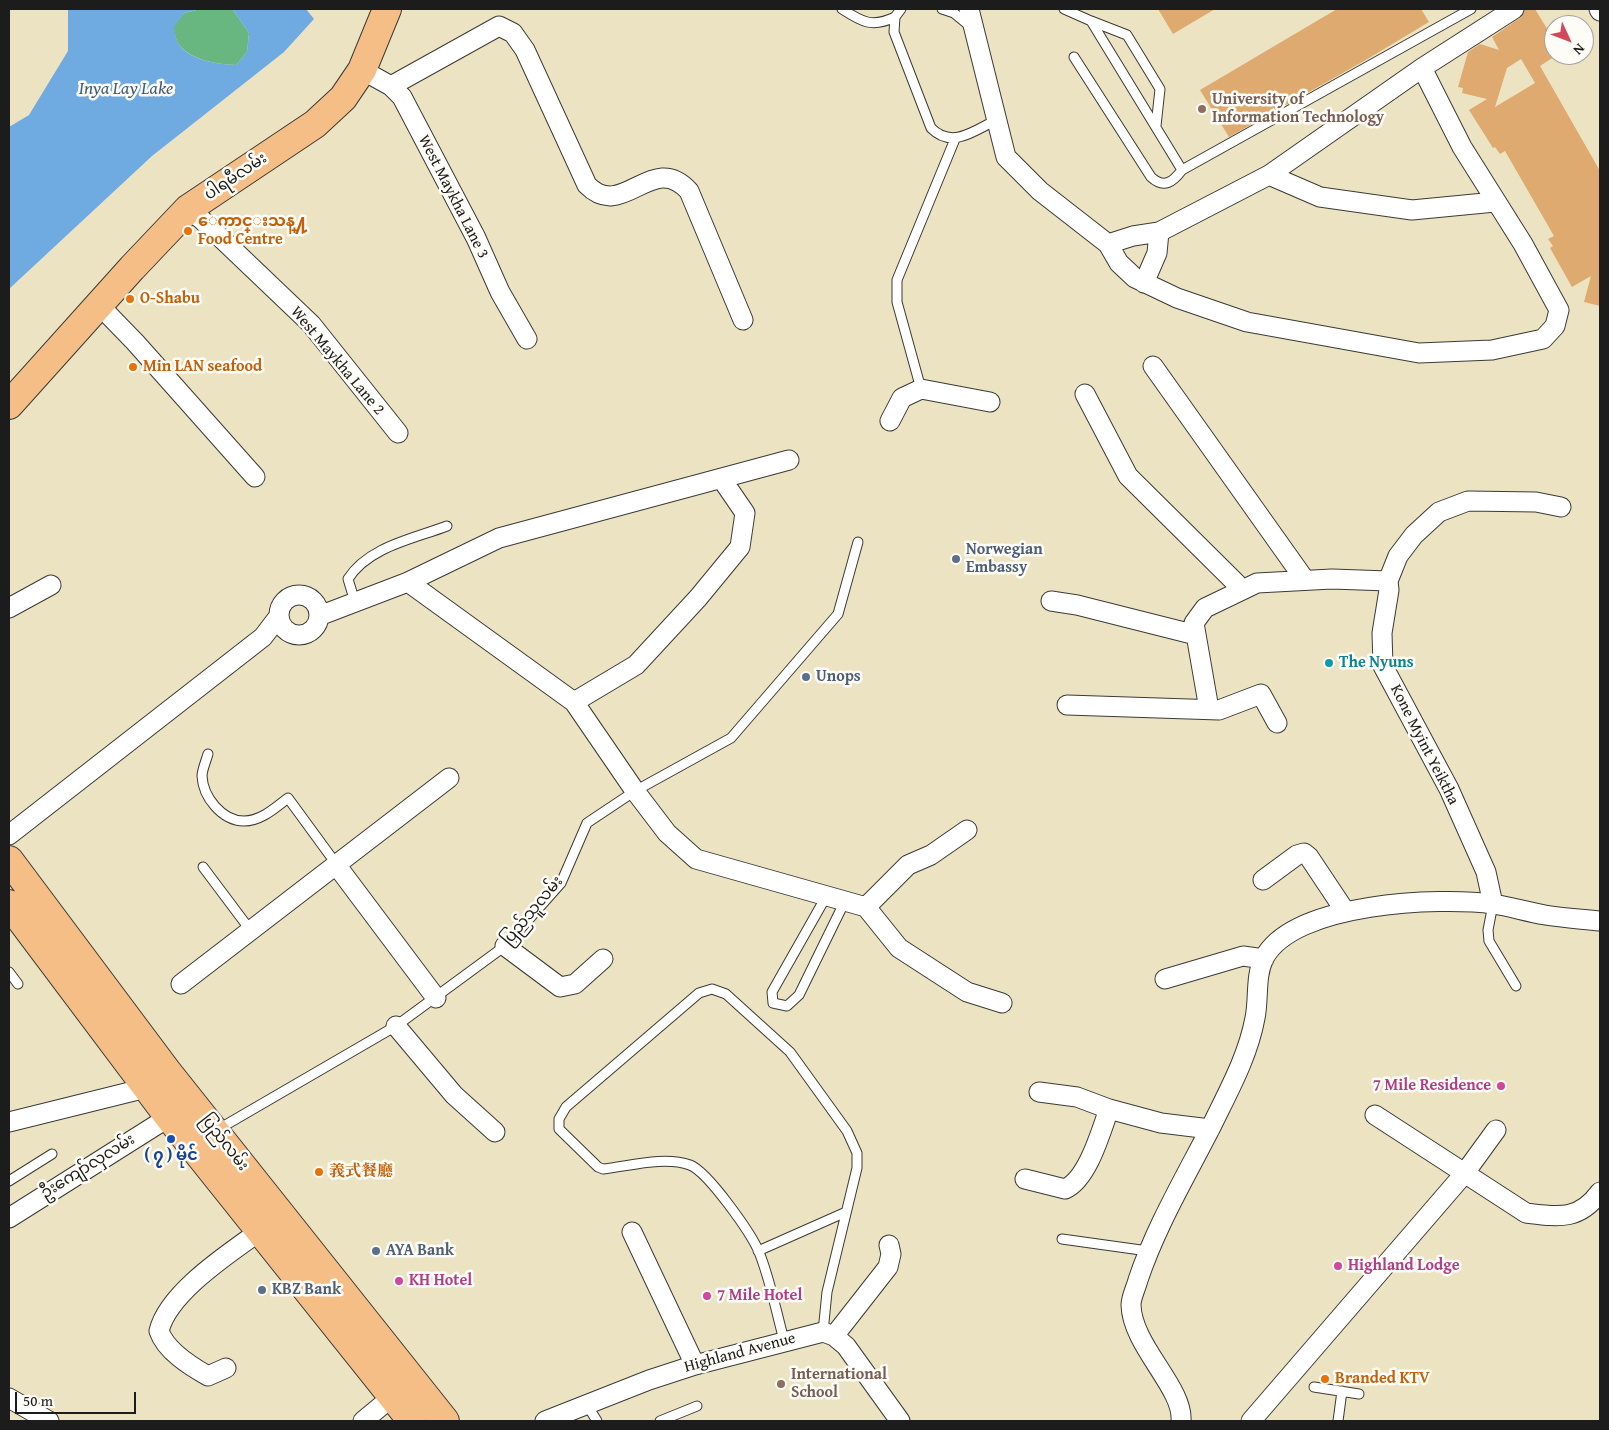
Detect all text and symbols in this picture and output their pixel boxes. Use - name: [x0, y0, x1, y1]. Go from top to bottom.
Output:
- north arrow: [1544, 15, 1594, 65]
- text: N: [1569, 39, 1590, 60]
- water label: Inya Lay Lake: [79, 78, 173, 100]
- place label: University of Information Technology: [1212, 90, 1384, 128]
- marker: University of Information Technology: [1196, 103, 1208, 115]
- street label: West Maykha Lane 3: [414, 132, 492, 262]
- street label: ပါရမီလမ်း: [201, 149, 271, 205]
- place label: ေကာင္းသန္႔ Food Centre: [198, 212, 307, 250]
- marker: ေကာင္းသန္႔ Food Centre: [182, 225, 194, 237]
- place label: O-Shabu: [140, 289, 200, 309]
- marker: O-Shabu: [124, 293, 136, 305]
- street label: West Maykha Lane 2: [286, 303, 388, 419]
- place label: Min LAN seafood: [143, 357, 262, 377]
- marker: Min LAN seafood: [127, 361, 139, 373]
- place label: Norwegian Embassy: [966, 540, 1043, 578]
- marker: Norwegian Embassy: [950, 553, 962, 565]
- place label: The Nyuns: [1339, 653, 1414, 673]
- marker: The Nyuns: [1323, 657, 1335, 669]
- place label: Unops: [816, 667, 861, 687]
- marker: Unops: [800, 671, 812, 683]
- street label: Kone Myint Yeiktha: [1385, 682, 1463, 808]
- street label: ပြည်သူလမ်း: [498, 872, 568, 950]
- place label: 7 Mile Residence: [1373, 1076, 1491, 1096]
- marker: 7 Mile Residence: [1495, 1080, 1507, 1092]
- street label: ပြည်လမ်း: [196, 1111, 252, 1175]
- street label: ဦးကျော်လှလမ်း: [37, 1130, 139, 1204]
- marker: ( ၇ ) မိုင်: [165, 1133, 177, 1145]
- place label: ( ၇ ) မိုင်: [144, 1146, 198, 1166]
- place label: 義式餐廳: [329, 1162, 393, 1182]
- marker: 義式餐廳: [313, 1166, 325, 1178]
- place label: AYA Bank: [386, 1241, 454, 1261]
- marker: AYA Bank: [370, 1245, 382, 1257]
- place label: Highland Lodge: [1348, 1256, 1460, 1276]
- marker: Highland Lodge: [1332, 1260, 1344, 1272]
- place label: KH Hotel: [409, 1271, 472, 1291]
- marker: KH Hotel: [393, 1275, 405, 1287]
- place label: KBZ Bank: [272, 1280, 341, 1300]
- marker: KBZ Bank: [256, 1284, 268, 1296]
- place label: 7 Mile Hotel: [717, 1286, 802, 1306]
- marker: 7 Mile Hotel: [701, 1290, 713, 1302]
- street label: Highland Avenue: [682, 1329, 798, 1377]
- place label: International School: [791, 1365, 887, 1403]
- place label: Branded KTV: [1335, 1369, 1430, 1389]
- marker: Branded KTV: [1319, 1373, 1331, 1385]
- marker: International School: [775, 1378, 787, 1390]
- scale bar: [18, 1382, 139, 1414]
- text: 50 m: [23, 1390, 53, 1411]

